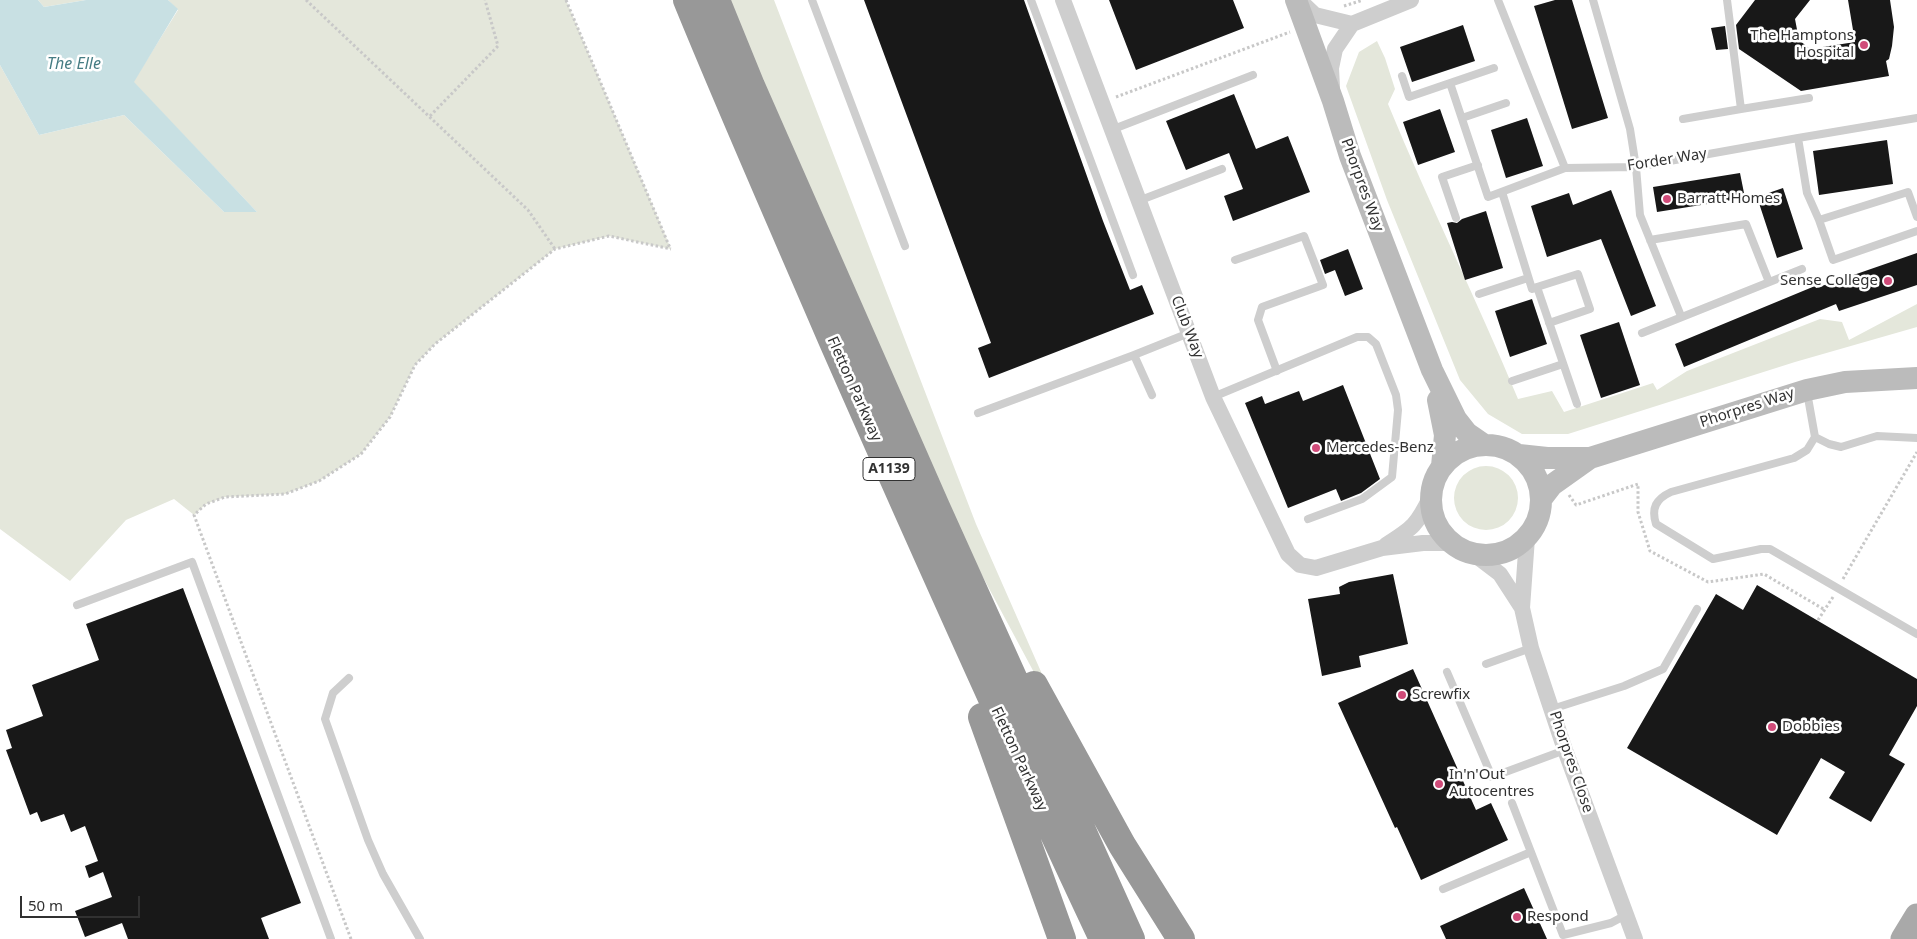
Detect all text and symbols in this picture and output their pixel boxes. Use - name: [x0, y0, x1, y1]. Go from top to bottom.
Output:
- place label: The Hamptons Hospital: [1750, 27, 1854, 62]
- marker: The Hamptons Hospital: [1858, 39, 1870, 51]
- water label: The Elle: [47, 54, 101, 74]
- street label: Phorpres Way: [1337, 136, 1387, 234]
- street label: Forder Way: [1626, 145, 1708, 175]
- place label: Barratt Homes: [1677, 190, 1780, 208]
- marker: Barratt Homes: [1661, 193, 1673, 205]
- place label: Sense College: [1780, 272, 1878, 290]
- marker: Sense College: [1882, 275, 1894, 287]
- street label: Club Way: [1167, 293, 1207, 361]
- street label: Fletton Parkway: [823, 334, 885, 444]
- street label: Phorpres Way: [1698, 384, 1796, 432]
- place label: Mercedes-Benz: [1326, 439, 1434, 457]
- marker: Mercedes-Benz: [1310, 442, 1322, 454]
- road number: A1139: [863, 458, 915, 480]
- place label: Screwfix: [1412, 686, 1470, 704]
- marker: Screwfix: [1396, 689, 1408, 701]
- street label: Fletton Parkway: [987, 704, 1051, 814]
- street label: Phorpres Close: [1545, 709, 1597, 815]
- place label: Dobbies: [1782, 718, 1840, 736]
- marker: Dobbies: [1766, 721, 1778, 733]
- place label: In'n'Out Autocentres: [1449, 766, 1534, 801]
- marker: In'n'Out Autocentres: [1433, 778, 1445, 790]
- scale bar: [22, 886, 142, 918]
- text: 50 m: [28, 895, 63, 915]
- place label: Respond: [1527, 908, 1589, 926]
- marker: Respond: [1511, 911, 1523, 923]

